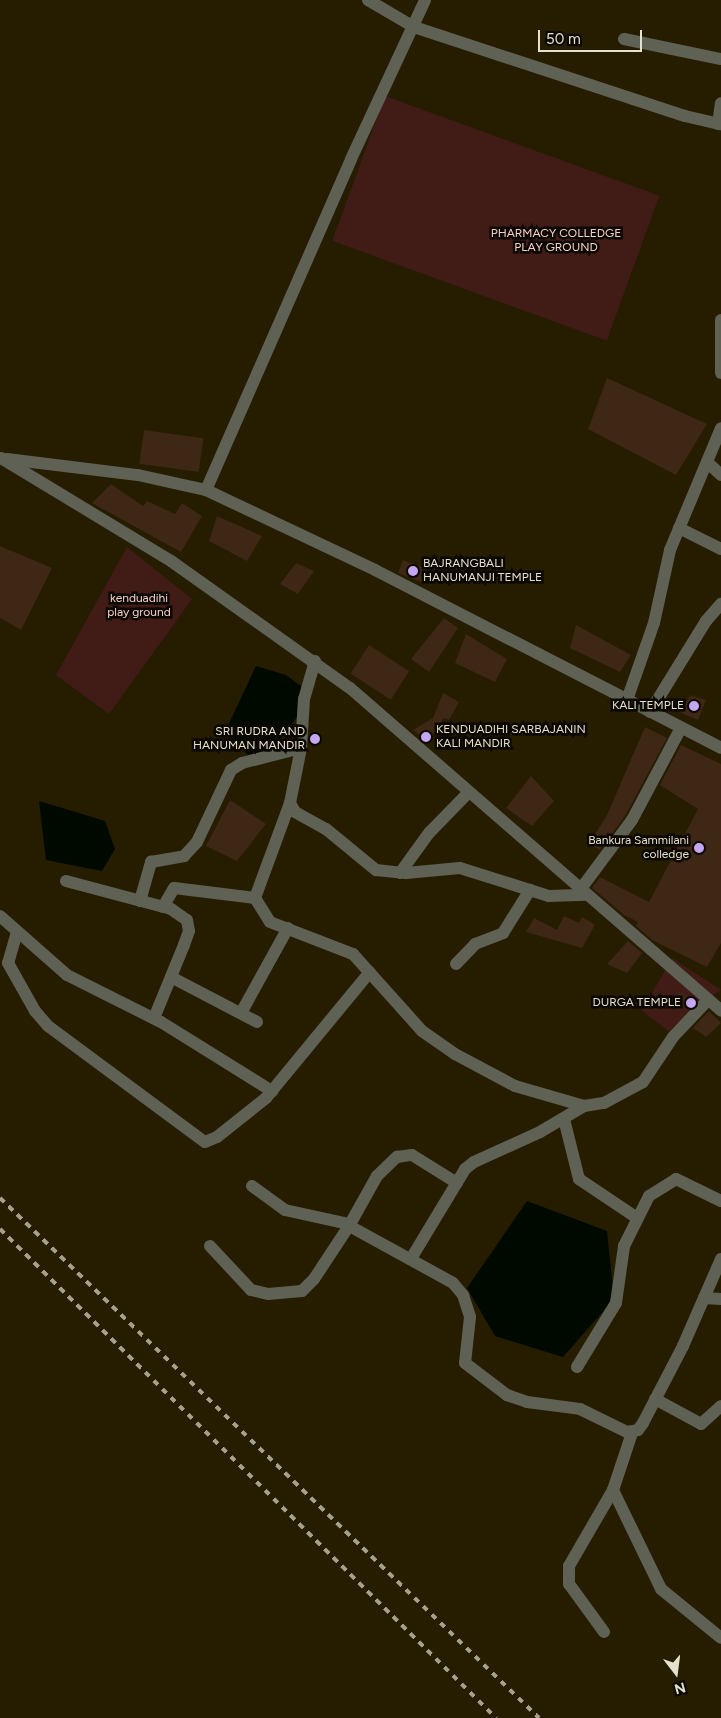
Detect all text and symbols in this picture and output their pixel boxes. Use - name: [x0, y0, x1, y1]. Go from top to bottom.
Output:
- scale bar: [541, 20, 645, 52]
- text: 50 m: [546, 30, 581, 48]
- park label: PHARMACY COLLEDGE PLAY GROUND: [491, 227, 621, 255]
- place label: BAJRANGBALI HANUMANJI TEMPLE: [423, 557, 542, 585]
- marker: BAJRANGBALI HANUMANJI TEMPLE: [407, 565, 419, 577]
- park label: kenduadihi play ground: [107, 592, 171, 620]
- place label: KALI TEMPLE: [612, 699, 684, 713]
- marker: KALI TEMPLE: [688, 700, 700, 712]
- place label: KENDUADIHI SARBAJANIN KALI MANDIR: [436, 723, 586, 751]
- place label: SRI RUDRA AND HANUMAN MANDIR: [193, 725, 305, 753]
- marker: KENDUADIHI SARBAJANIN KALI MANDIR: [420, 731, 432, 743]
- marker: SRI RUDRA AND HANUMAN MANDIR: [309, 733, 321, 745]
- place label: Bankura Sammilani colledge: [588, 834, 689, 862]
- marker: Bankura Sammilani colledge: [693, 842, 705, 854]
- place label: DURGA TEMPLE: [592, 996, 681, 1010]
- marker: DURGA TEMPLE: [685, 997, 697, 1009]
- north arrow: [651, 1648, 701, 1698]
- text: N: [673, 1678, 687, 1698]

